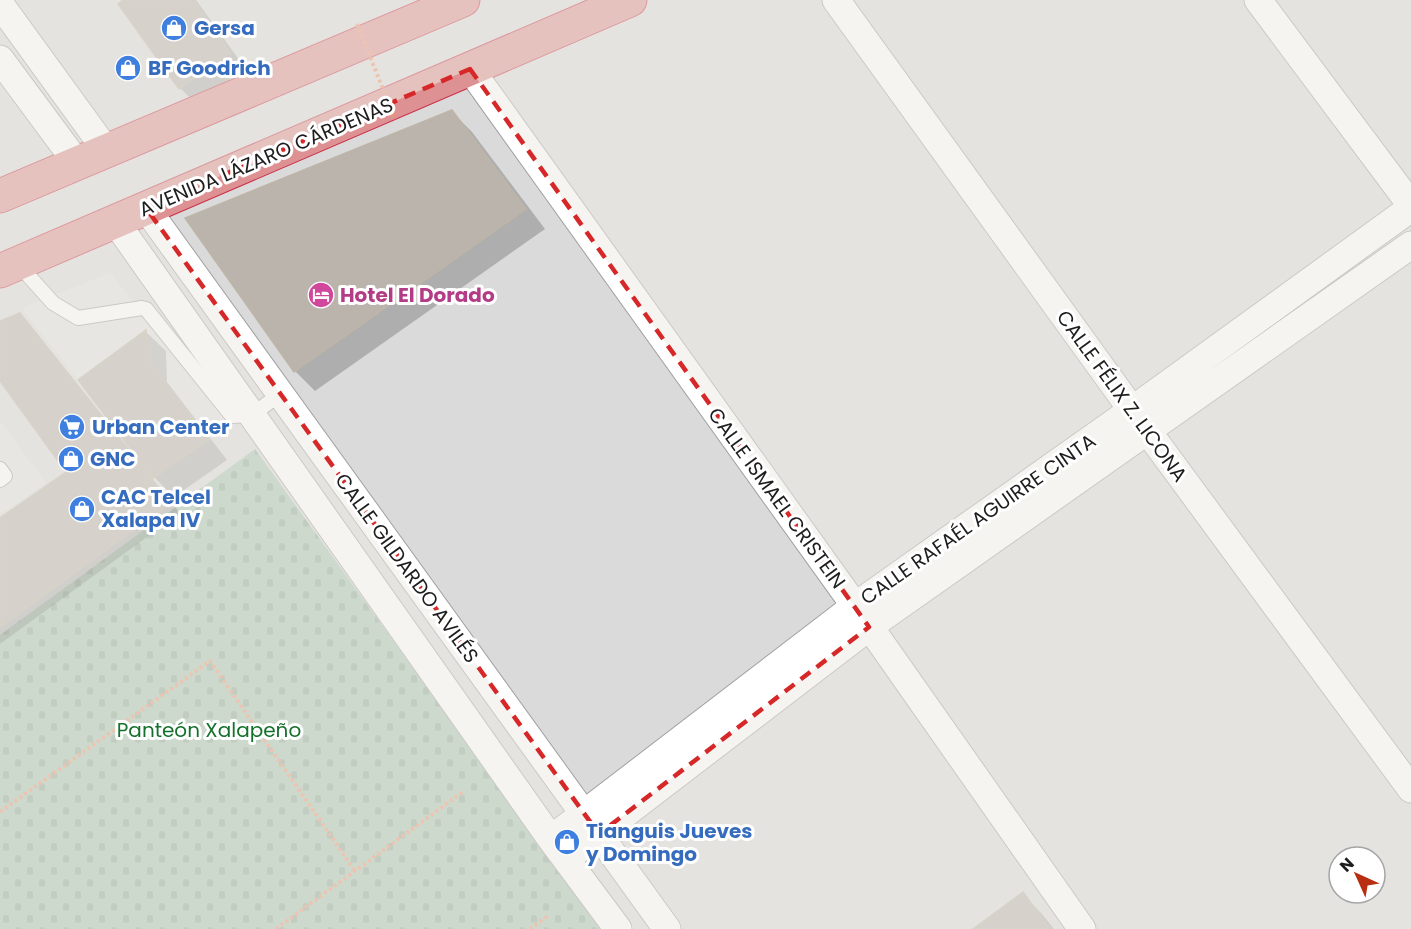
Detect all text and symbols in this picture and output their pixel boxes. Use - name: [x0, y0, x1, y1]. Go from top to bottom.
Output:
- shop icon: Gersa: [159, 13, 189, 43]
- place label: Gersa: [194, 14, 255, 42]
- shop icon: BF Goodrich: [113, 53, 143, 83]
- place label: BF Goodrich: [148, 54, 271, 82]
- street label: AVENIDA LÁZARO CÁRDENAS: [135, 91, 397, 223]
- hotel icon: Hotel El Dorado: [306, 280, 336, 310]
- place label: Hotel El Dorado: [340, 281, 495, 309]
- street label: CALLE FÉLIX Z. LICONA: [1050, 304, 1194, 488]
- street label: CALLE ISMAEL CRISTEIN: [702, 402, 852, 594]
- supermarket icon: Urban Center: [57, 412, 87, 442]
- place label: Urban Center: [92, 413, 230, 441]
- street label: CALLE RAFAÉL AGUIRRE CINTA: [855, 427, 1101, 611]
- shop icon: GNC: [56, 444, 86, 474]
- place label: GNC: [90, 445, 136, 473]
- street label: CALLE GILDARDO AVILÉS: [329, 467, 485, 669]
- place label: CAC Telcel Xalapa IV: [101, 483, 211, 534]
- shop icon: CAC Telcel Xalapa IV: [67, 494, 97, 524]
- park label: Panteón Xalapeño: [117, 716, 301, 744]
- place label: Tianguis Jueves y Domingo: [585, 817, 753, 868]
- shop icon: Tianguis Jueves y Domingo: [552, 827, 582, 857]
- north arrow: [1327, 845, 1387, 905]
- text: N: [1334, 852, 1359, 877]

